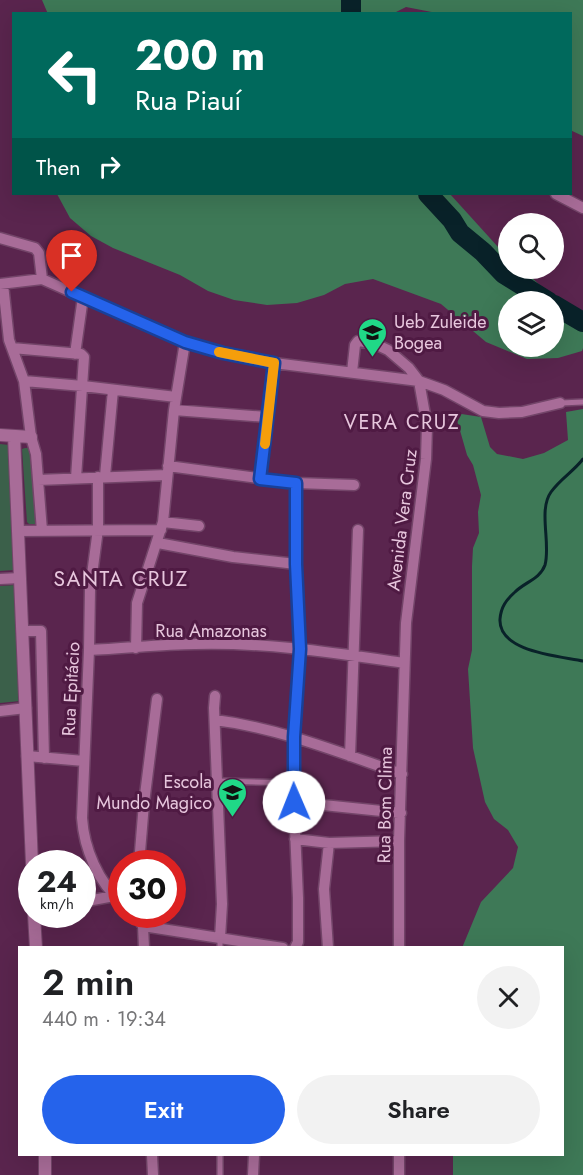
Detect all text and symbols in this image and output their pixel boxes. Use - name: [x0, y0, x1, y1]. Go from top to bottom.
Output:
- text: 200 m: [135, 25, 265, 86]
- icon: left: [36, 36, 114, 114]
- text: Rua Piauí: [135, 81, 241, 120]
- icon: right: [93, 150, 126, 183]
- text: Then: [36, 151, 81, 183]
- map controls: [498, 213, 564, 357]
- button: search: [498, 213, 564, 279]
- pin: [46, 230, 97, 292]
- icon: arrive: [55, 239, 88, 272]
- button: layers: [498, 291, 564, 357]
- place label: Ueb Zuleide Bogea: [394, 309, 487, 356]
- school or university icon: Ueb Zuleide Bogea: [357, 316, 389, 358]
- district label: VERA CRUZ: [344, 408, 460, 437]
- street label: Avenida Vera Cruz: [380, 447, 424, 592]
- district label: SANTA CRUZ: [53, 564, 189, 594]
- street label: Rua Amazonas: [155, 618, 267, 644]
- street label: Rua Epitácio: [56, 641, 86, 737]
- street label: Rua Bom Clima: [371, 746, 399, 864]
- place label: Escola Mundo Magico: [96, 769, 212, 816]
- position arrow: [262, 770, 326, 834]
- school or university icon: Escola Mundo Magico: [217, 776, 249, 818]
- speed limit sign: 30: [108, 850, 186, 928]
- text: 24: [37, 860, 77, 903]
- text: km/h: [40, 893, 74, 915]
- text: 2 min: [42, 956, 134, 1008]
- button: close: [477, 966, 540, 1029]
- text: 440 m · 19:34: [42, 1005, 166, 1034]
- button: Exit: [42, 1075, 285, 1144]
- button: Share: [297, 1075, 540, 1144]

